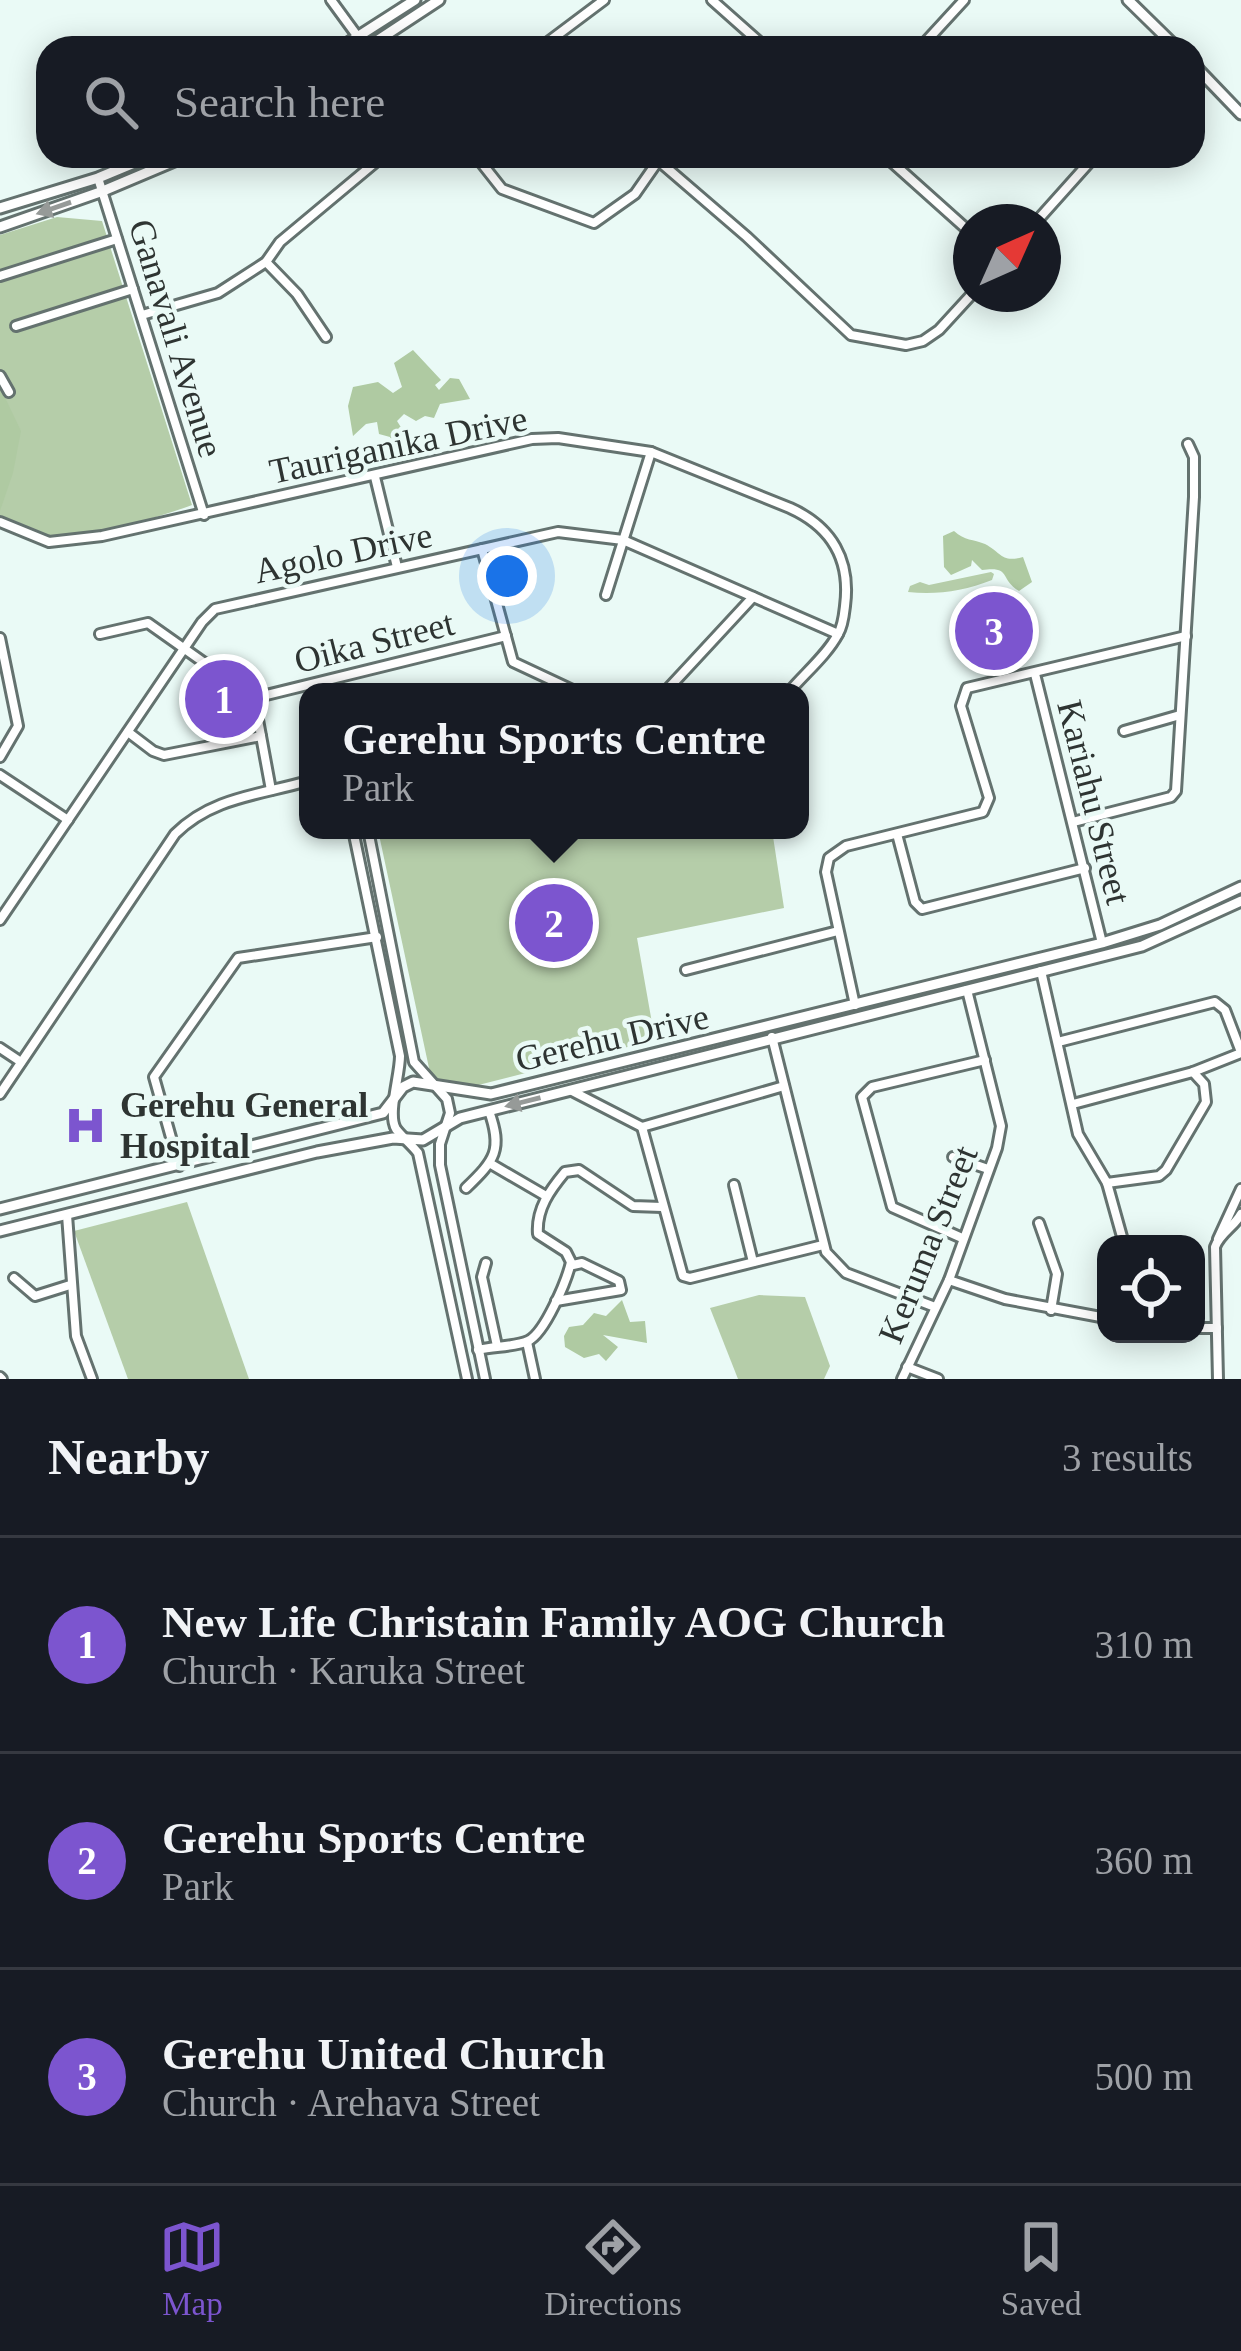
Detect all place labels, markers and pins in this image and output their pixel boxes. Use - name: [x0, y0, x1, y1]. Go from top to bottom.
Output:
- pin: 3: [955, 586, 1033, 676]
- pin: 1: [185, 654, 263, 744]
- pin: 2: [515, 878, 593, 968]
- place label: Gerehu General Hospital: [120, 1085, 368, 1166]
- hospital icon: Gerehu General Hospital: [63, 1102, 109, 1148]

